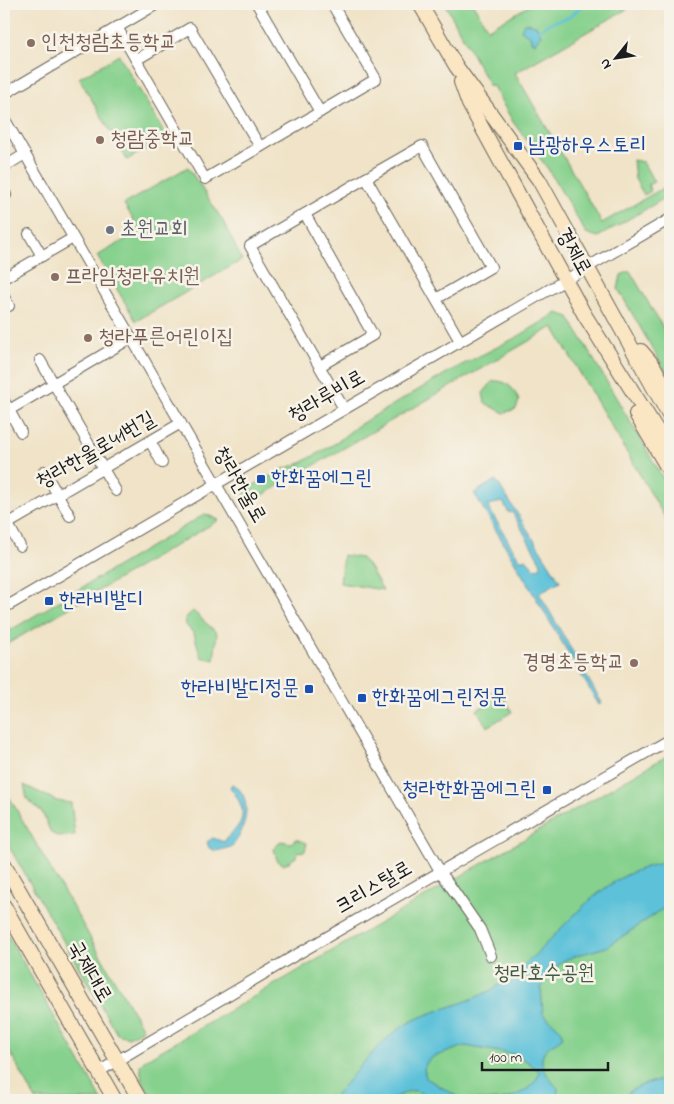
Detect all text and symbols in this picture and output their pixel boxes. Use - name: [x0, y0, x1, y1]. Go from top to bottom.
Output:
- place label: 인천청람초등학교: [41, 28, 176, 58]
- north arrow: [592, 32, 642, 82]
- marker: 인천청람초등학교: [25, 37, 37, 49]
- text: N: [595, 54, 617, 73]
- place label: 청람중학교: [110, 125, 195, 155]
- place label: 남광하우스토리: [528, 131, 646, 161]
- marker: 청람중학교: [94, 134, 106, 146]
- marker: 남광하우스토리: [512, 140, 524, 152]
- place label: 초원교회: [120, 215, 188, 245]
- street label: 경제로: [548, 223, 598, 281]
- marker: 초원교회: [104, 224, 116, 236]
- place label: 프라임청라유치원: [65, 262, 200, 292]
- marker: 프라임청라유치원: [49, 271, 61, 283]
- place label: 청라푸른어린이집: [98, 323, 233, 353]
- marker: 청라푸른어린이집: [82, 332, 94, 344]
- street label: 청라루비로: [283, 363, 371, 431]
- street label: 청라한울로41번길: [31, 405, 161, 497]
- street label: 청라한울로: [205, 441, 273, 529]
- place label: 한화꿈에그린: [271, 464, 372, 494]
- marker: 한화꿈에그린: [255, 473, 267, 485]
- place label: 한라비발디: [59, 586, 144, 616]
- marker: 한라비발디: [43, 595, 55, 607]
- place label: 경명초등학교: [523, 648, 624, 678]
- marker: 경명초등학교: [628, 657, 640, 669]
- place label: 한라비발디정문: [181, 674, 299, 704]
- marker: 한라비발디정문: [303, 683, 315, 695]
- place label: 한화꿈에그린정문: [372, 683, 507, 713]
- marker: 한화꿈에그린정문: [356, 692, 368, 704]
- place label: 청라한화꿈에그린: [402, 775, 537, 805]
- marker: 청라한화꿈에그린: [541, 784, 553, 796]
- street label: 크리스탈로: [330, 854, 418, 922]
- street label: 국제대로: [59, 935, 119, 1009]
- park label: 청라호수공원: [493, 959, 595, 989]
- scale bar: [482, 1039, 608, 1071]
- text: 100 m: [489, 1047, 522, 1069]

